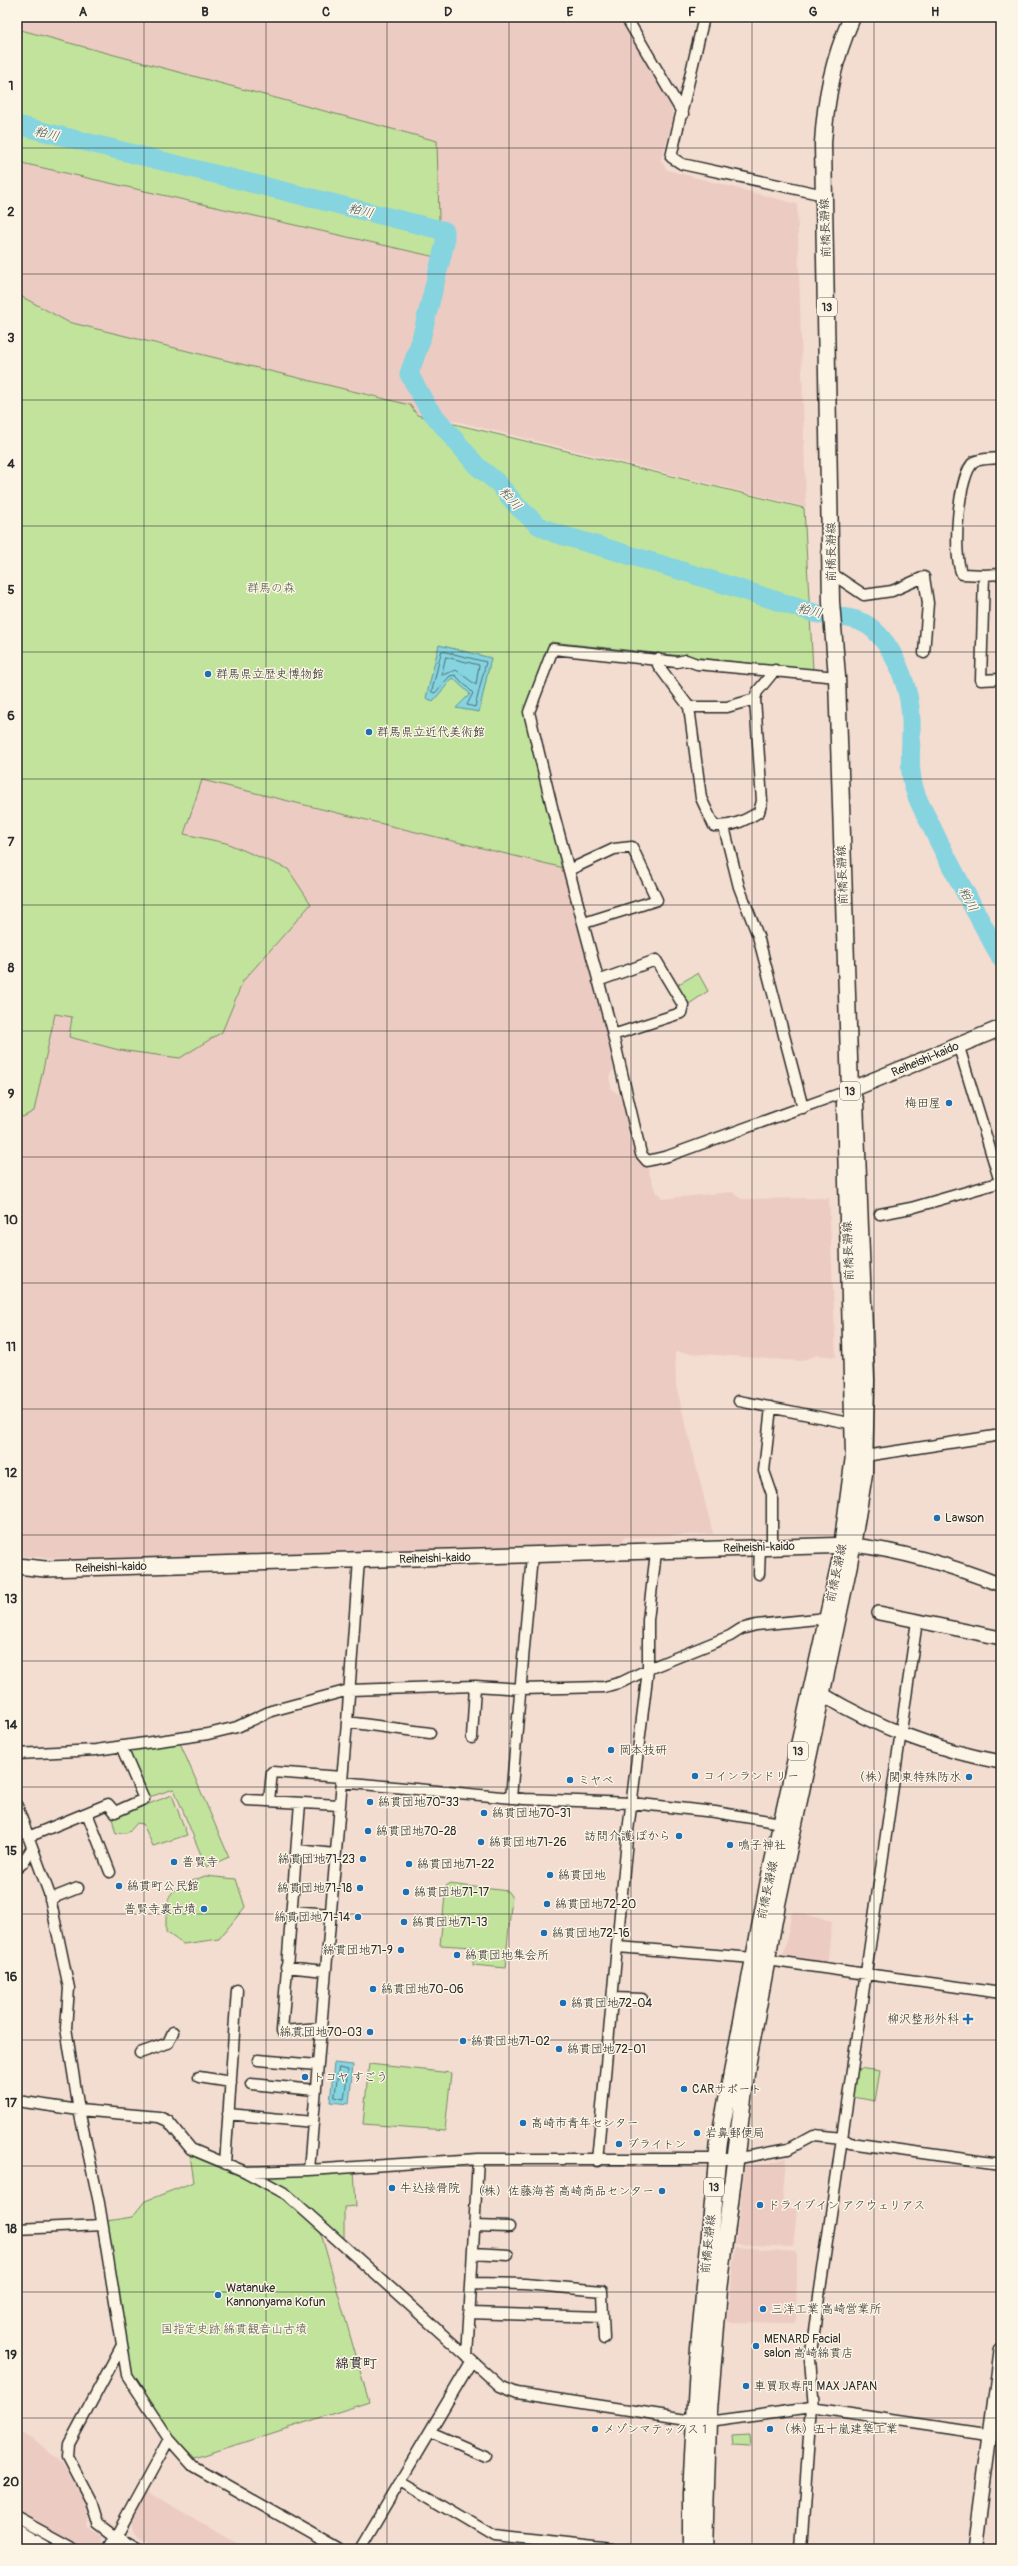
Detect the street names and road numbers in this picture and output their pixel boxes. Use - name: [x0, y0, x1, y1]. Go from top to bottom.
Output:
- street label: 前橋長瀞線: [817, 198, 834, 258]
- road number: 13: [817, 298, 837, 316]
- street label: 前橋長瀞線: [824, 522, 839, 582]
- street label: 前橋長瀞線: [834, 845, 851, 905]
- street label: Reiheishi-kaido: [889, 1038, 962, 1080]
- road number: 13: [840, 1082, 860, 1100]
- street label: 前橋長瀞線: [840, 1221, 857, 1281]
- street label: Reiheishi-kaido: [723, 1539, 796, 1556]
- street label: 前橋長瀞線: [823, 1542, 850, 1604]
- street label: Reiheishi-kaido: [399, 1550, 472, 1567]
- street label: Reiheishi-kaido: [75, 1559, 148, 1576]
- road number: 13: [788, 1742, 808, 1760]
- street label: 前橋長瀞線: [754, 1859, 781, 1921]
- road number: 13: [704, 2178, 724, 2196]
- street label: 前橋長瀞線: [698, 2213, 719, 2275]

